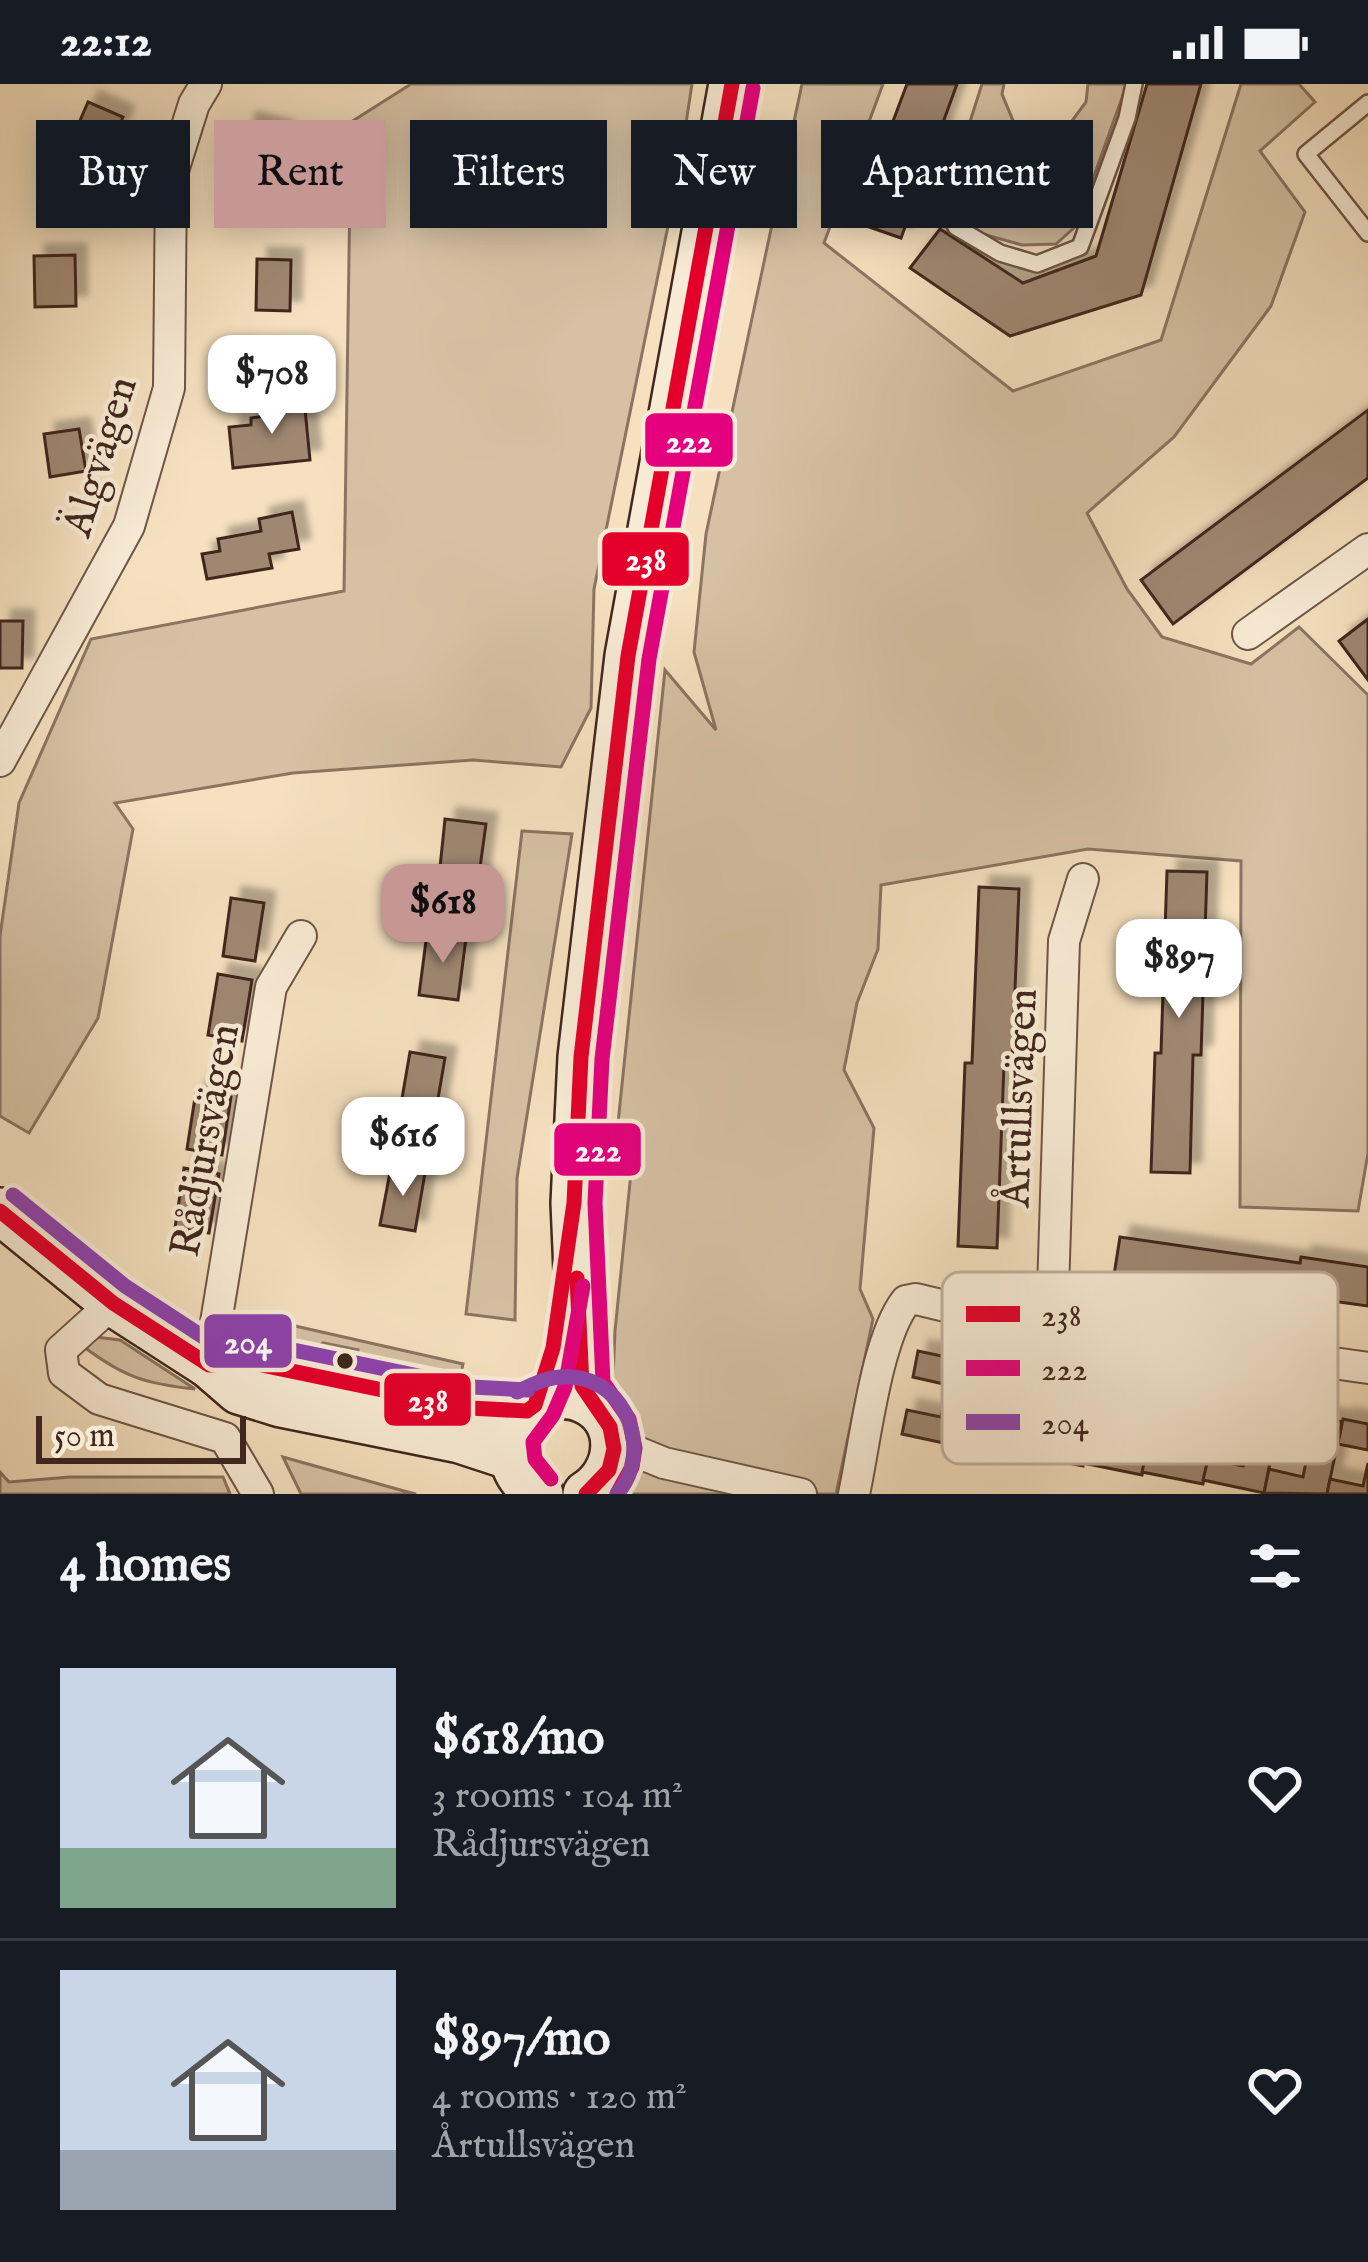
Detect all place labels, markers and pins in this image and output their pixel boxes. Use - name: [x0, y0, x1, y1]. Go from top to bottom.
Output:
- pin: $708: [201, 335, 343, 437]
- pin: $618: [372, 864, 514, 966]
- pin: $897: [1108, 919, 1250, 1021]
- pin: $616: [332, 1097, 474, 1199]
- unlabelled marker: [334, 1350, 356, 1372]

